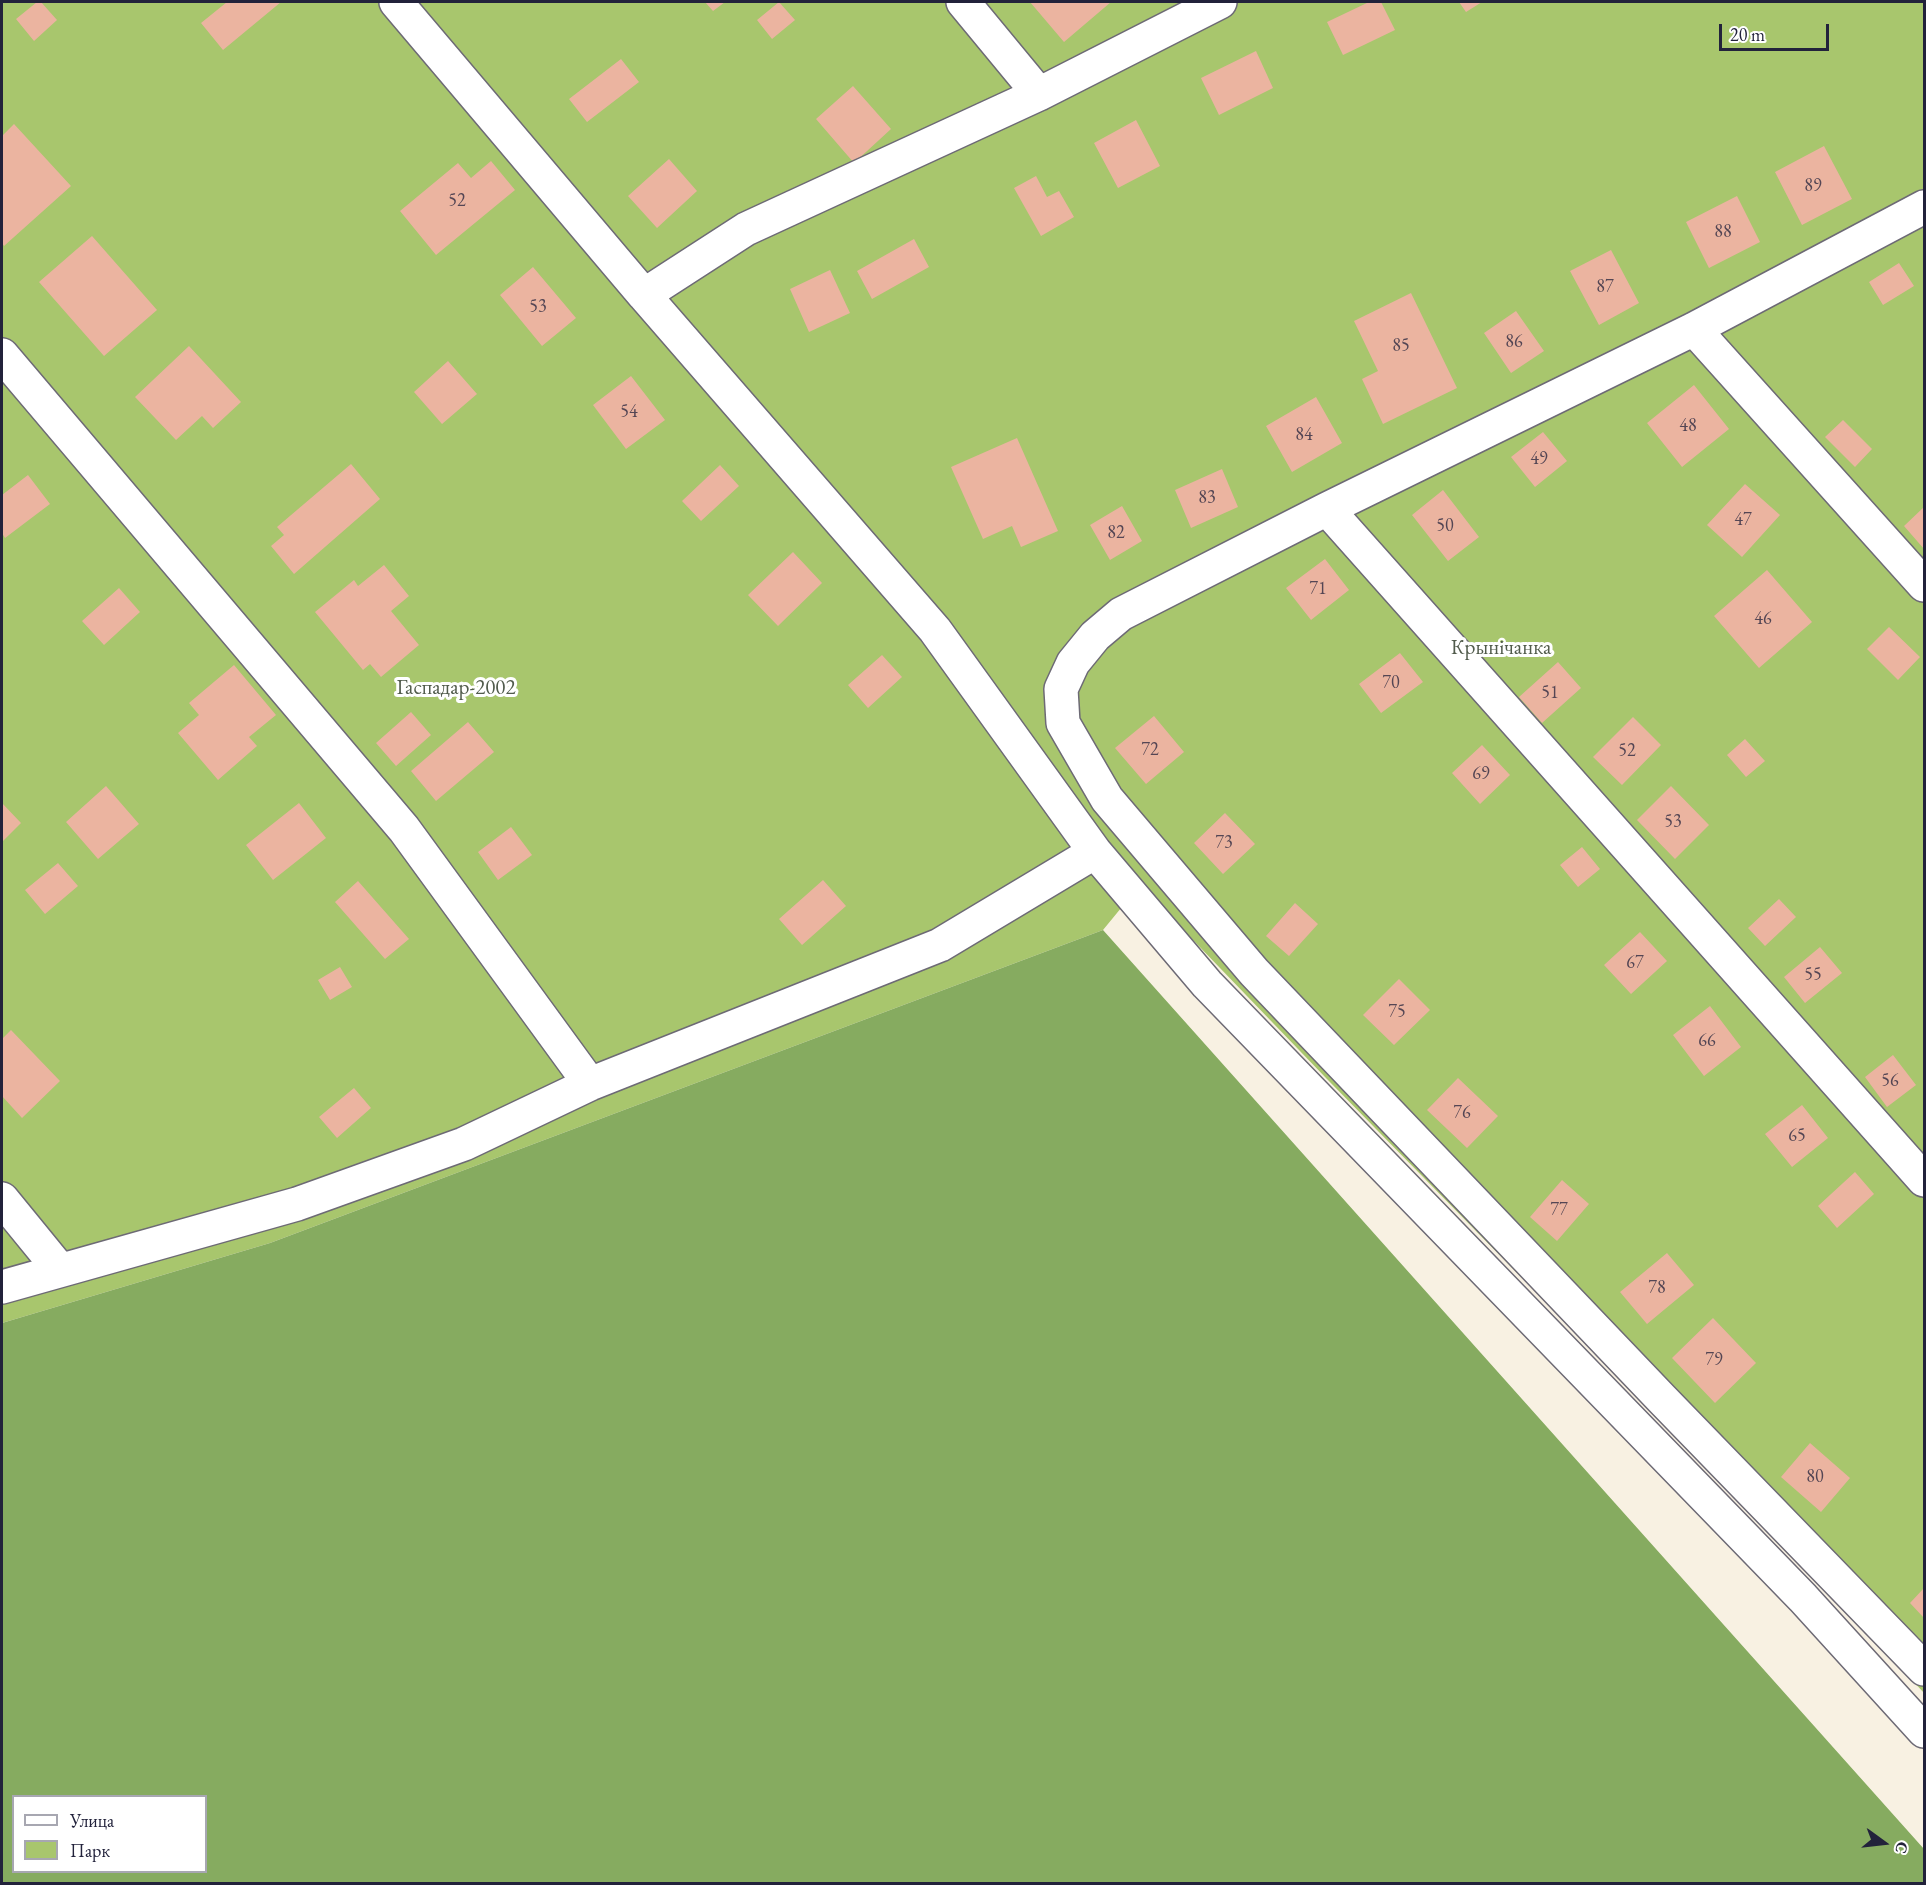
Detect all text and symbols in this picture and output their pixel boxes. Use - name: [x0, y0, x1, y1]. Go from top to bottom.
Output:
- scale bar: [1722, 12, 1832, 50]
- text: 20 m: [1730, 23, 1765, 46]
- house number: 89: [1804, 175, 1822, 197]
- house number: 52: [448, 190, 466, 212]
- house number: 88: [1714, 221, 1732, 243]
- house number: 87: [1596, 276, 1614, 298]
- house number: 53: [529, 296, 547, 318]
- house number: 86: [1505, 331, 1523, 353]
- house number: 85: [1392, 335, 1410, 357]
- house number: 54: [620, 401, 638, 423]
- house number: 48: [1679, 415, 1697, 437]
- house number: 84: [1295, 424, 1313, 446]
- house number: 49: [1530, 448, 1548, 470]
- house number: 83: [1198, 487, 1216, 509]
- house number: 47: [1734, 509, 1752, 531]
- house number: 50: [1436, 515, 1454, 537]
- house number: 82: [1107, 522, 1125, 544]
- house number: 71: [1309, 578, 1327, 600]
- house number: 46: [1754, 608, 1772, 630]
- park label: Крынічанка: [1451, 635, 1551, 661]
- house number: 70: [1382, 672, 1400, 694]
- park label: Гаспадар-2002: [396, 675, 516, 701]
- house number: 51: [1541, 682, 1559, 704]
- house number: 72: [1141, 739, 1159, 761]
- house number: 52: [1618, 740, 1636, 762]
- house number: 69: [1472, 763, 1490, 785]
- house number: 53: [1664, 811, 1682, 833]
- house number: 73: [1215, 832, 1233, 854]
- house number: 67: [1626, 952, 1644, 974]
- house number: 55: [1804, 964, 1822, 986]
- house number: 75: [1388, 1001, 1406, 1023]
- house number: 66: [1698, 1030, 1716, 1052]
- house number: 56: [1881, 1070, 1899, 1092]
- house number: 76: [1453, 1102, 1471, 1124]
- house number: 65: [1788, 1125, 1806, 1147]
- house number: 77: [1550, 1199, 1568, 1221]
- house number: 78: [1648, 1277, 1666, 1299]
- house number: 79: [1705, 1349, 1723, 1371]
- house number: 80: [1806, 1466, 1824, 1488]
- legend: [12, 1795, 207, 1873]
- text: Улица: [70, 1809, 114, 1832]
- north arrow: [1854, 1813, 1914, 1873]
- text: Парк: [70, 1839, 110, 1862]
- text: С: [1890, 1840, 1913, 1856]

